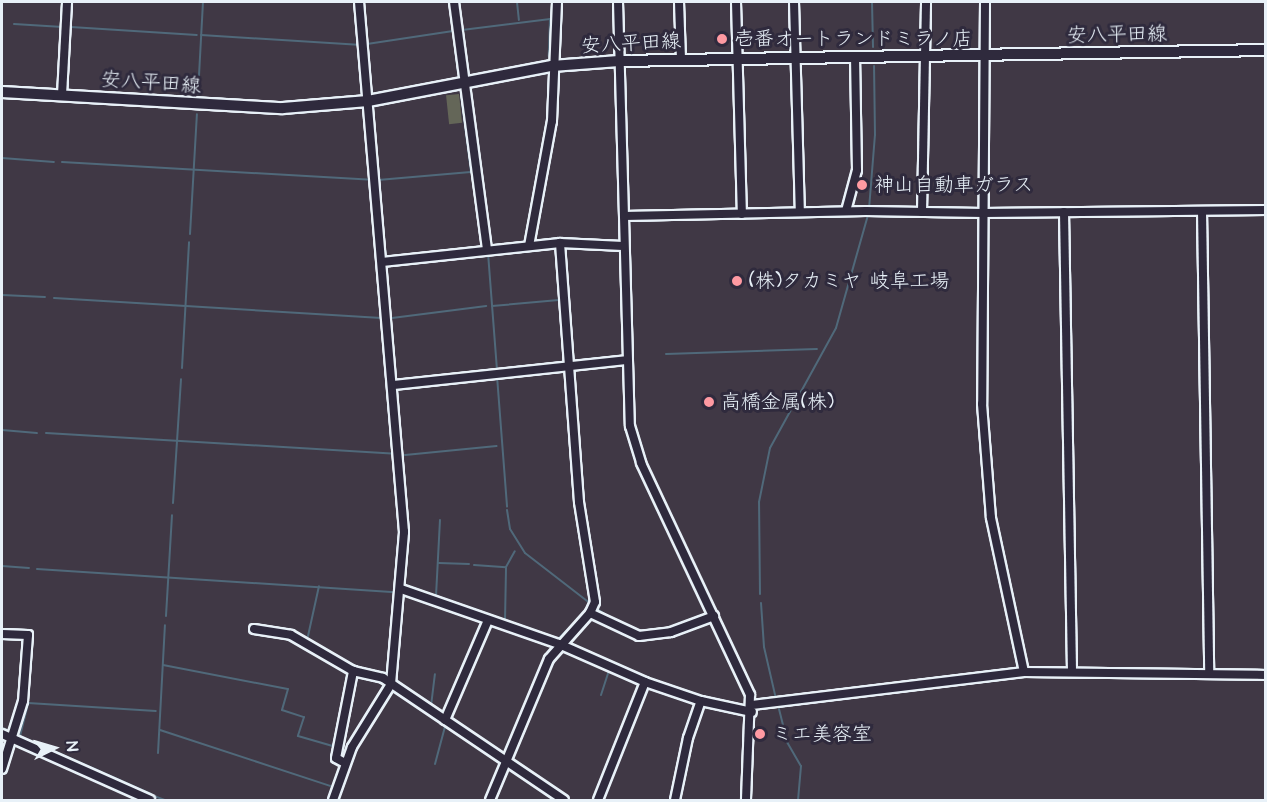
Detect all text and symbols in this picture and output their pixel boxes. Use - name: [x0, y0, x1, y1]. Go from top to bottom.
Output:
- street label: 安八平田線: [1067, 22, 1167, 48]
- place label: 壱番オートランドミラノ店: [734, 27, 974, 51]
- street label: 安八平田線: [580, 29, 682, 59]
- marker: 壱番オートランドミラノ店: [715, 32, 729, 46]
- street label: 安八平田線: [100, 68, 202, 98]
- place label: 神山自動車ガラス: [874, 173, 1034, 197]
- marker: 神山自動車ガラス: [855, 178, 869, 192]
- place label: (株)タカミヤ 岐阜工場: [749, 269, 950, 293]
- marker: (株)タカミヤ 岐阜工場: [730, 274, 744, 288]
- place label: 高橋金属(株): [721, 390, 834, 414]
- marker: 高橋金属(株): [702, 395, 716, 409]
- north arrow: [24, 718, 84, 778]
- place label: ミエ美容室: [772, 722, 872, 746]
- marker: ミエ美容室: [753, 727, 767, 741]
- text: N: [61, 740, 83, 752]

